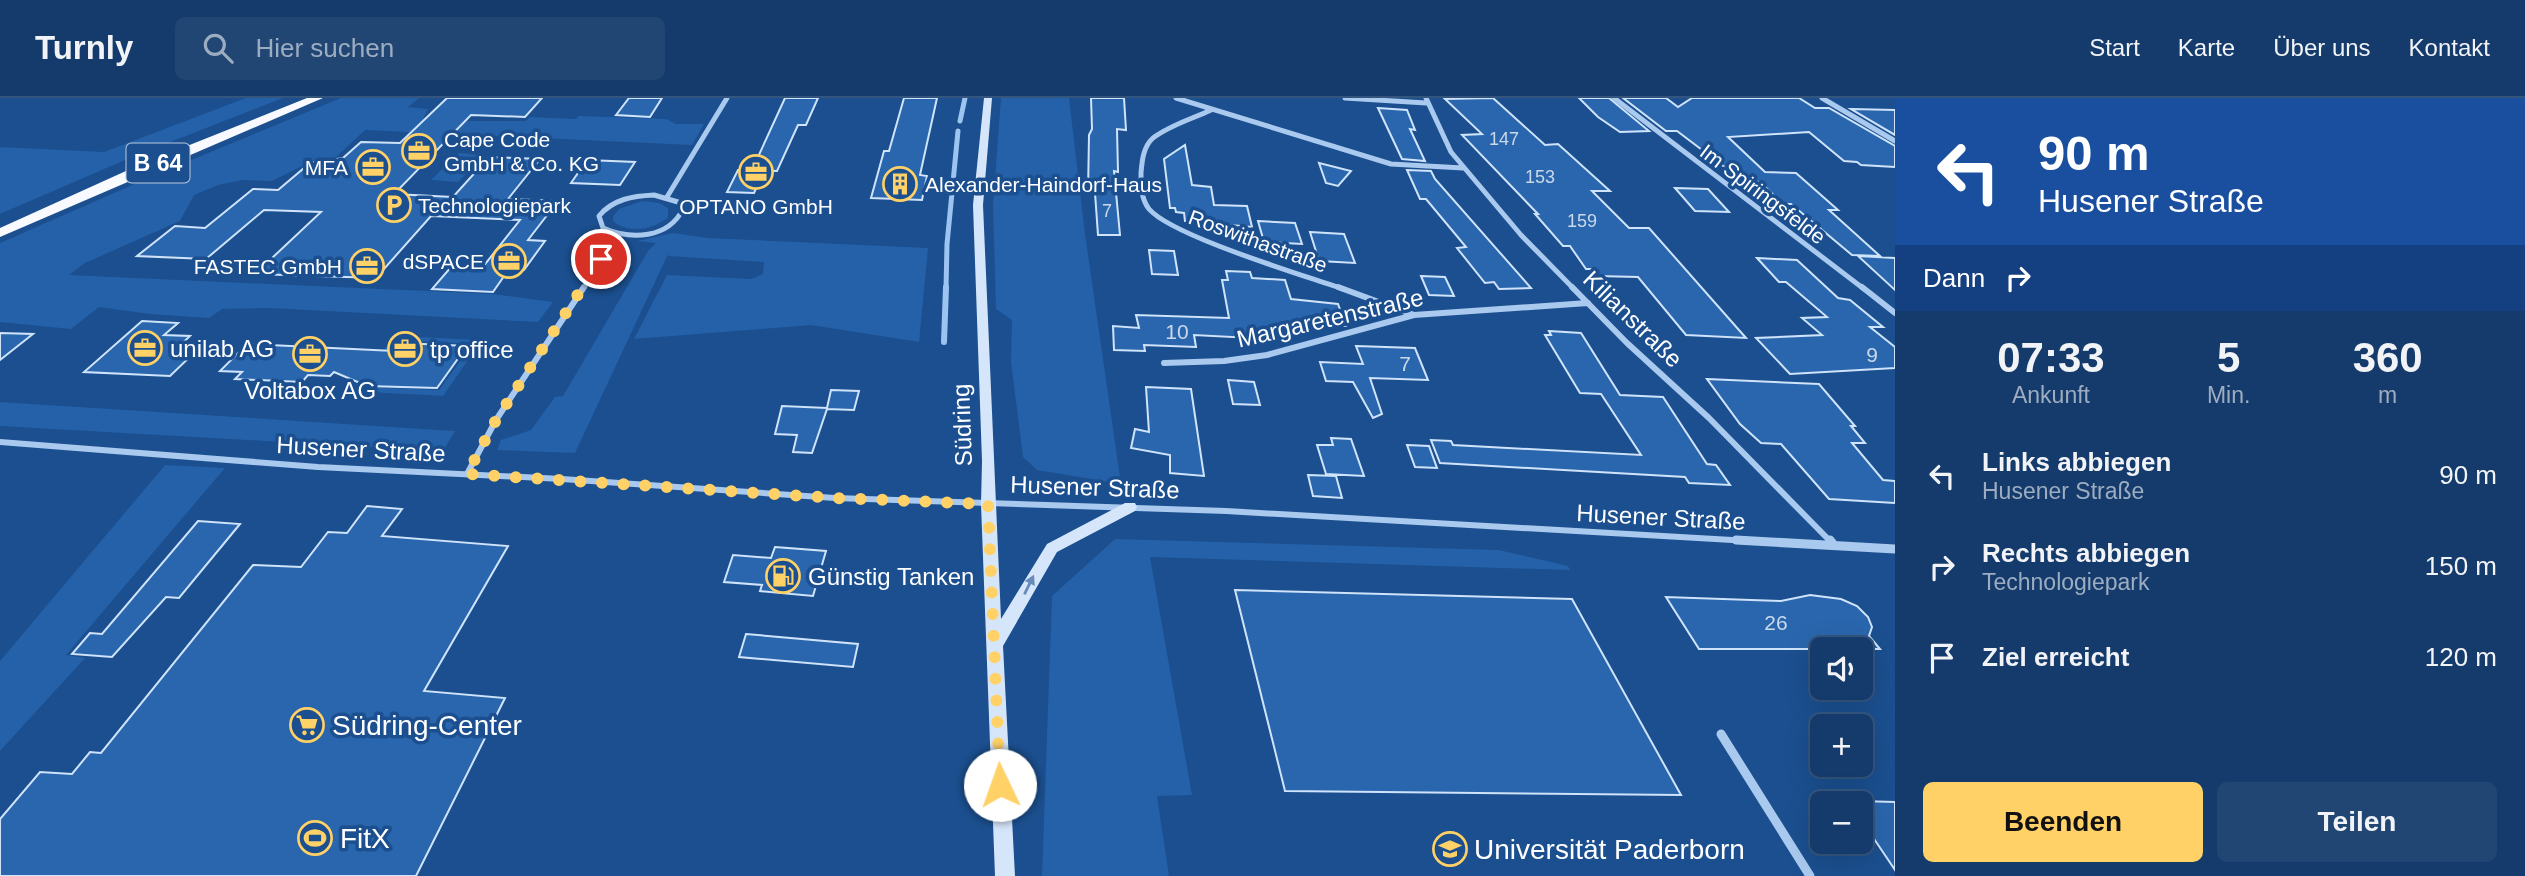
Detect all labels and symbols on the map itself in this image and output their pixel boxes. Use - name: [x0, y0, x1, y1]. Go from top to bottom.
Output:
- place label: Cape Code GmbH & Co. KG: [444, 128, 599, 175]
- house number: 147: [1489, 129, 1519, 149]
- office icon: Cape Code GmbH & Co. KG: [400, 132, 438, 170]
- street label: Im Spiringsfelde: [1696, 140, 1830, 248]
- road number: B 64: [127, 144, 190, 183]
- office icon: MFA: [354, 148, 392, 186]
- office icon: OPTANO GmbH: [737, 153, 775, 191]
- place label: MFA: [305, 156, 348, 179]
- building icon: Alexander-Haindorf-Haus: [881, 165, 919, 203]
- house number: 153: [1525, 167, 1555, 187]
- place label: Alexander-Haindorf-Haus: [925, 173, 1162, 196]
- parking icon: Technologiepark: [375, 186, 413, 224]
- place label: Technologiepark: [418, 194, 571, 217]
- place label: OPTANO GmbH: [679, 195, 833, 218]
- house number: 7: [1102, 201, 1112, 221]
- street label: Roswithastraße: [1186, 205, 1330, 277]
- house number: 159: [1567, 211, 1597, 231]
- pin: [571, 229, 631, 289]
- office icon: dSPACE: [490, 242, 528, 280]
- office icon: FASTEC GmbH: [348, 247, 386, 285]
- place label: dSPACE: [403, 250, 484, 273]
- place label: FASTEC GmbH: [194, 255, 342, 278]
- street label: Kilianstraße: [1578, 265, 1688, 373]
- street label: Margaretenstraße: [1234, 283, 1426, 353]
- house number: 10: [1165, 320, 1189, 343]
- office icon: unilab AG: [126, 329, 164, 367]
- office icon: tp office: [386, 330, 424, 368]
- place label: unilab AG: [170, 335, 274, 362]
- office icon: Voltabox AG: [291, 335, 329, 373]
- place label: tp office: [430, 336, 514, 363]
- house number: 9: [1866, 343, 1878, 366]
- house number: 7: [1399, 352, 1411, 375]
- place label: Voltabox AG: [244, 377, 376, 404]
- street label: Südring: [947, 383, 977, 467]
- street label: Husener Straße: [276, 431, 446, 467]
- street label: Husener Straße: [1010, 471, 1180, 503]
- street label: Husener Straße: [1576, 499, 1746, 535]
- fuel station icon: Günstig Tanken: [764, 557, 802, 595]
- place label: Günstig Tanken: [808, 563, 974, 590]
- one-way arrow: [1023, 575, 1035, 595]
- house number: 26: [1764, 611, 1788, 634]
- supermarket icon: Südring-Center: [288, 706, 326, 744]
- place label: Südring-Center: [332, 710, 522, 741]
- position arrow: [963, 748, 1037, 822]
- sports icon: FitX: [296, 819, 334, 857]
- place label: FitX: [340, 823, 390, 854]
- school or university icon: Universität Paderborn: [1431, 830, 1469, 868]
- place label: Universität Paderborn: [1474, 834, 1745, 865]

